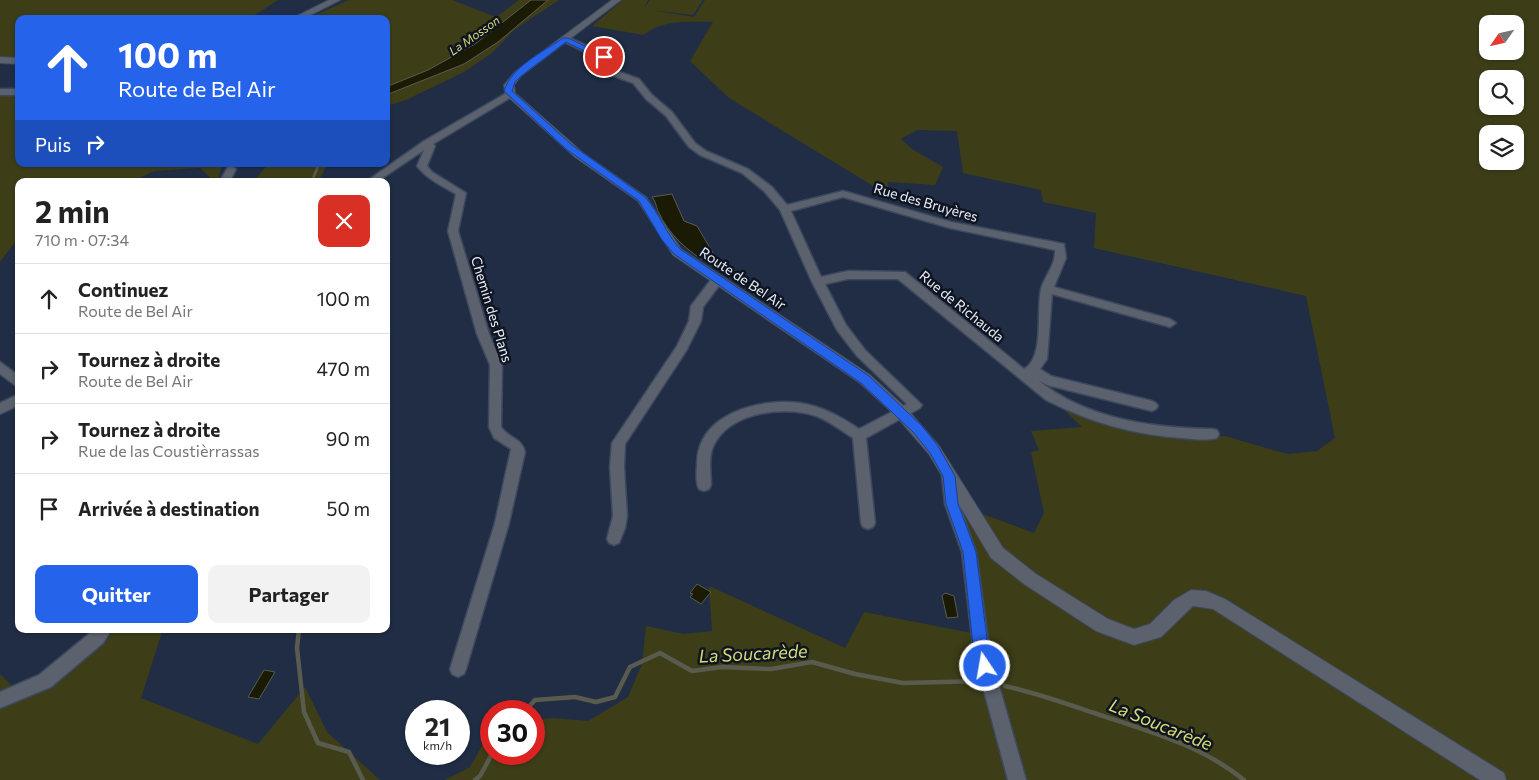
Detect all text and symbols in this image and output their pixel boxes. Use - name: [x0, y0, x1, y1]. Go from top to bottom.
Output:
- water label: La Mosson: [446, 12, 502, 58]
- north arrow: [1479, 15, 1524, 60]
- map controls: [1479, 15, 1524, 170]
- text: 100 m: [118, 32, 218, 75]
- icon: ahead: [35, 35, 100, 100]
- pin: [583, 36, 625, 78]
- icon: arrive: [590, 43, 618, 71]
- button: search: [1479, 70, 1524, 115]
- text: Route de Bel Air: [118, 75, 276, 102]
- button: layers: [1479, 125, 1524, 170]
- icon: right: [81, 130, 109, 158]
- text: Puis: [35, 133, 71, 156]
- street label: Rue des Bruyères: [872, 179, 980, 225]
- text: 2 min: [35, 192, 110, 229]
- button: close: [318, 195, 370, 247]
- text: 710 m · 07:34: [35, 230, 129, 249]
- street label: Route de Bel Air: [697, 243, 790, 313]
- street label: Chemin des Plans: [468, 254, 516, 364]
- street label: Rue de Richauda: [916, 267, 1008, 345]
- text: Continuez: [78, 278, 168, 301]
- icon: ahead: [35, 285, 63, 313]
- text: 100 m: [317, 287, 370, 310]
- text: Route de Bel Air: [78, 301, 193, 320]
- text: Tournez à droite: [78, 348, 220, 371]
- icon: right: [35, 355, 63, 383]
- text: 470 m: [316, 357, 370, 380]
- text: Route de Bel Air: [78, 371, 193, 390]
- text: Tournez à droite: [78, 418, 220, 441]
- icon: right: [35, 425, 63, 453]
- text: 90 m: [326, 427, 370, 450]
- text: Rue de las Coustièrrassas: [78, 441, 260, 460]
- icon: arrive: [35, 495, 63, 523]
- text: Arrivée à destination: [78, 497, 260, 520]
- text: 50 m: [326, 497, 370, 520]
- button: Quitter: [35, 565, 198, 623]
- button: Partager: [208, 565, 370, 623]
- water label: La Soucarède: [698, 639, 809, 667]
- position arrow: [958, 639, 1010, 691]
- water label: La Soucarède: [1106, 693, 1216, 755]
- speed limit sign: 30: [480, 700, 545, 765]
- text: 21: [425, 711, 450, 741]
- text: km/h: [423, 738, 452, 752]

